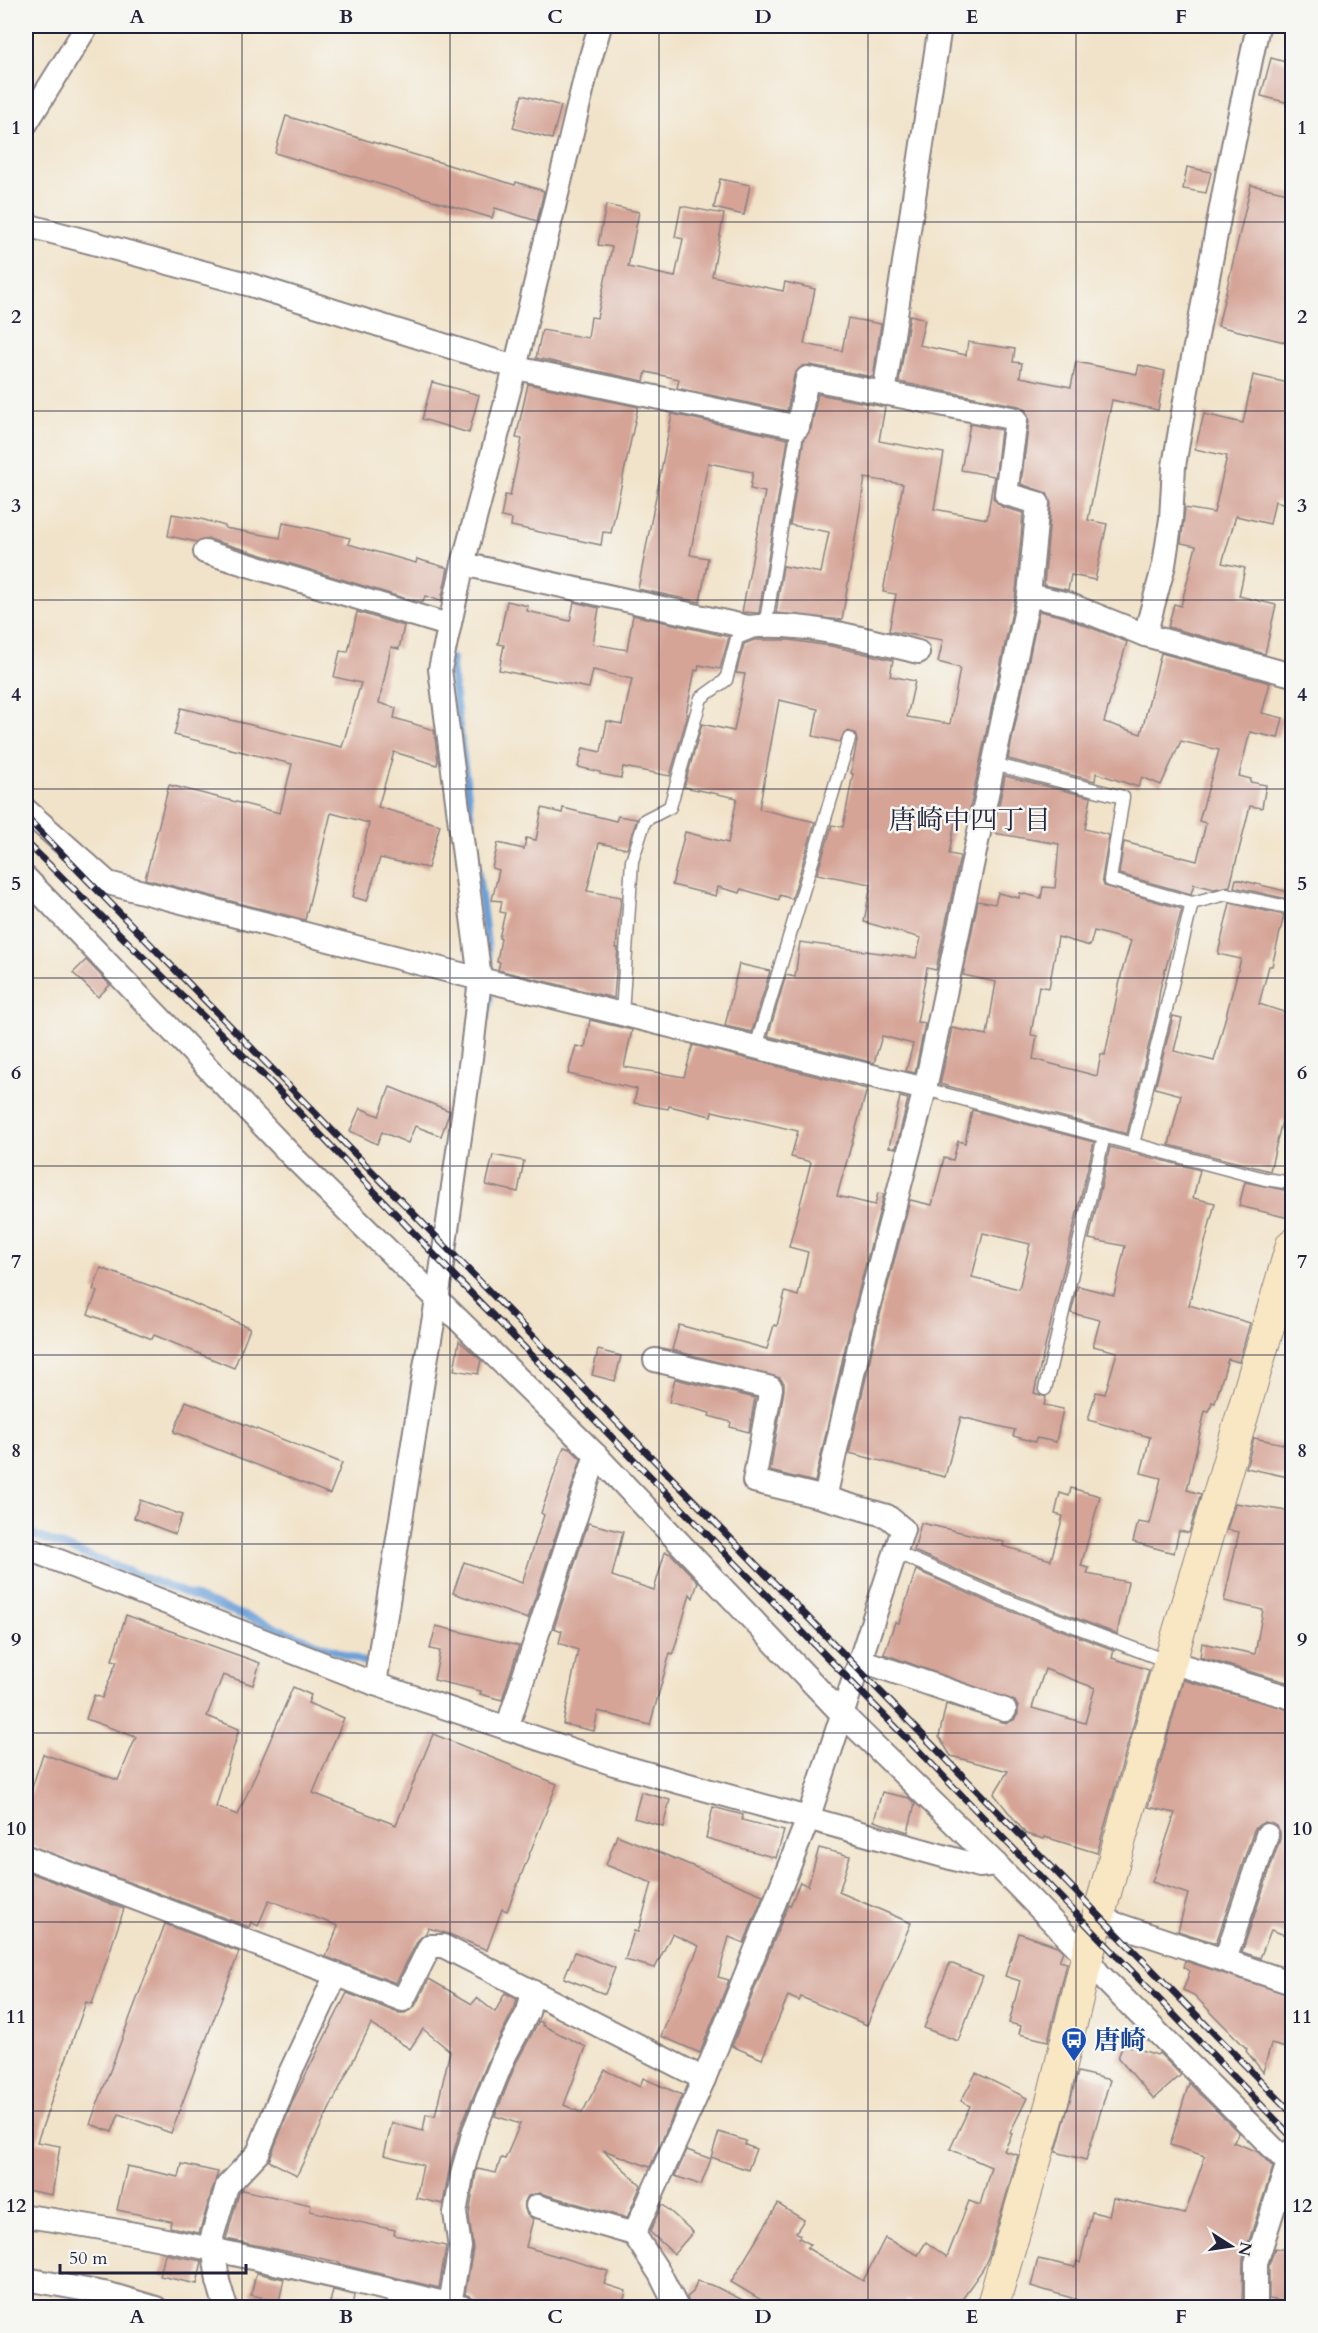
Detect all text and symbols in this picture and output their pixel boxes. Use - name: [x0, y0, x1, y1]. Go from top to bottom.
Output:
- text: A: [129, 3, 145, 30]
- text: B: [339, 3, 353, 30]
- text: C: [547, 3, 563, 30]
- text: D: [754, 3, 772, 30]
- text: E: [966, 3, 978, 30]
- text: F: [1175, 3, 1187, 30]
- text: 1: [11, 114, 21, 141]
- text: 1: [1297, 114, 1307, 141]
- text: 2: [11, 303, 21, 330]
- text: 2: [1297, 303, 1307, 330]
- text: 3: [11, 492, 21, 519]
- text: 3: [1297, 492, 1307, 519]
- text: 4: [11, 681, 21, 708]
- text: 4: [1297, 681, 1307, 708]
- district label: 唐崎中四丁目: [889, 802, 1051, 839]
- text: 5: [11, 870, 21, 897]
- text: 5: [1297, 870, 1307, 897]
- text: 6: [11, 1059, 21, 1086]
- text: 6: [1297, 1059, 1307, 1086]
- text: 7: [11, 1248, 21, 1275]
- text: 7: [1297, 1248, 1307, 1275]
- text: 8: [11, 1437, 21, 1464]
- text: 8: [1297, 1437, 1307, 1464]
- text: 9: [11, 1626, 21, 1653]
- text: 9: [1297, 1626, 1307, 1653]
- text: 10: [6, 1815, 26, 1842]
- text: 10: [1292, 1815, 1312, 1842]
- text: 11: [6, 2003, 26, 2030]
- text: 11: [1292, 2003, 1312, 2030]
- place label: 唐崎: [1094, 2023, 1146, 2058]
- bus stop icon: 唐崎: [1059, 2025, 1089, 2063]
- text: 12: [6, 2192, 26, 2219]
- text: 12: [1292, 2192, 1312, 2219]
- north arrow: [1201, 2216, 1261, 2276]
- scale bar: [60, 2237, 246, 2275]
- text: N: [1232, 2240, 1257, 2258]
- text: 50 m: [69, 2246, 108, 2271]
- text: A: [129, 2303, 145, 2330]
- text: B: [339, 2303, 353, 2330]
- text: C: [547, 2303, 563, 2330]
- text: D: [754, 2303, 772, 2330]
- text: E: [966, 2303, 978, 2330]
- text: F: [1175, 2303, 1187, 2330]

